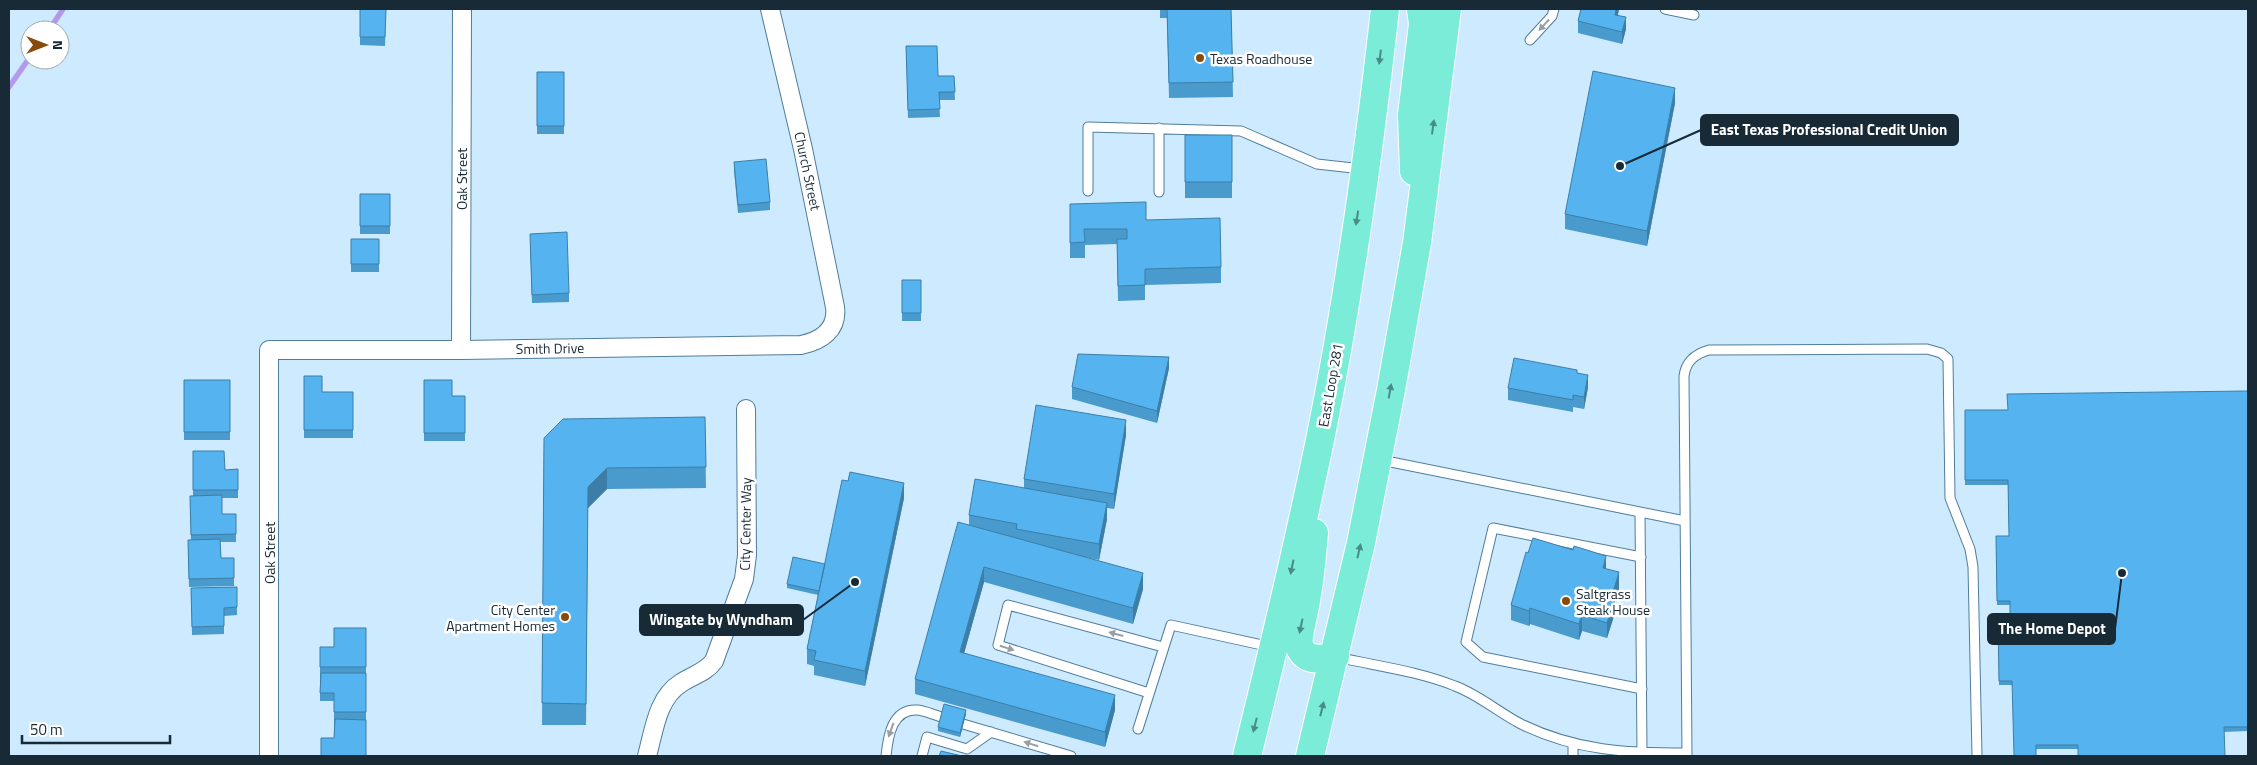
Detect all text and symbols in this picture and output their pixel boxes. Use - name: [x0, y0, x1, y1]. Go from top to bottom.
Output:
- one-way arrow: [1538, 19, 1550, 31]
- north arrow: [20, 20, 70, 70]
- text: N: [48, 40, 69, 50]
- place label: Texas Roadhouse: [1210, 48, 1312, 69]
- one-way arrow: [1376, 49, 1384, 65]
- marker: Texas Roadhouse: [1194, 52, 1206, 64]
- callout: East Texas Professional Credit Union: [1701, 115, 1958, 145]
- text: East Texas Professional Credit Union: [1711, 118, 1947, 141]
- one-way arrow: [1429, 119, 1437, 135]
- street label: Church Street: [789, 130, 827, 212]
- street label: Oak Street: [451, 148, 472, 210]
- one-way arrow: [1353, 210, 1361, 226]
- street label: Smith Drive: [516, 337, 584, 359]
- street label: East Loop 281: [1312, 341, 1348, 429]
- one-way arrow: [1387, 383, 1395, 399]
- street label: City Center Way: [734, 477, 756, 571]
- street label: Oak Street: [259, 522, 280, 584]
- one-way arrow: [1355, 543, 1363, 558]
- one-way arrow: [1288, 559, 1296, 574]
- place label: Saltgrass Steak House: [1576, 583, 1650, 620]
- marker: Saltgrass Steak House: [1560, 595, 1572, 607]
- place label: City Center Apartment Homes: [446, 599, 555, 636]
- callout: Wingate by Wyndham: [640, 605, 803, 635]
- text: Wingate by Wyndham: [649, 608, 793, 631]
- marker: City Center Apartment Homes: [559, 611, 571, 623]
- callout: The Home Depot: [1988, 614, 2115, 644]
- text: The Home Depot: [1998, 617, 2106, 640]
- one-way arrow: [1297, 619, 1305, 634]
- one-way arrow: [1109, 630, 1124, 638]
- one-way arrow: [1000, 645, 1015, 653]
- one-way arrow: [1318, 701, 1326, 716]
- scale bar: [22, 712, 170, 744]
- text: 50 m: [30, 718, 63, 741]
- one-way arrow: [1251, 718, 1259, 733]
- one-way arrow: [887, 723, 895, 738]
- one-way arrow: [1024, 740, 1039, 748]

